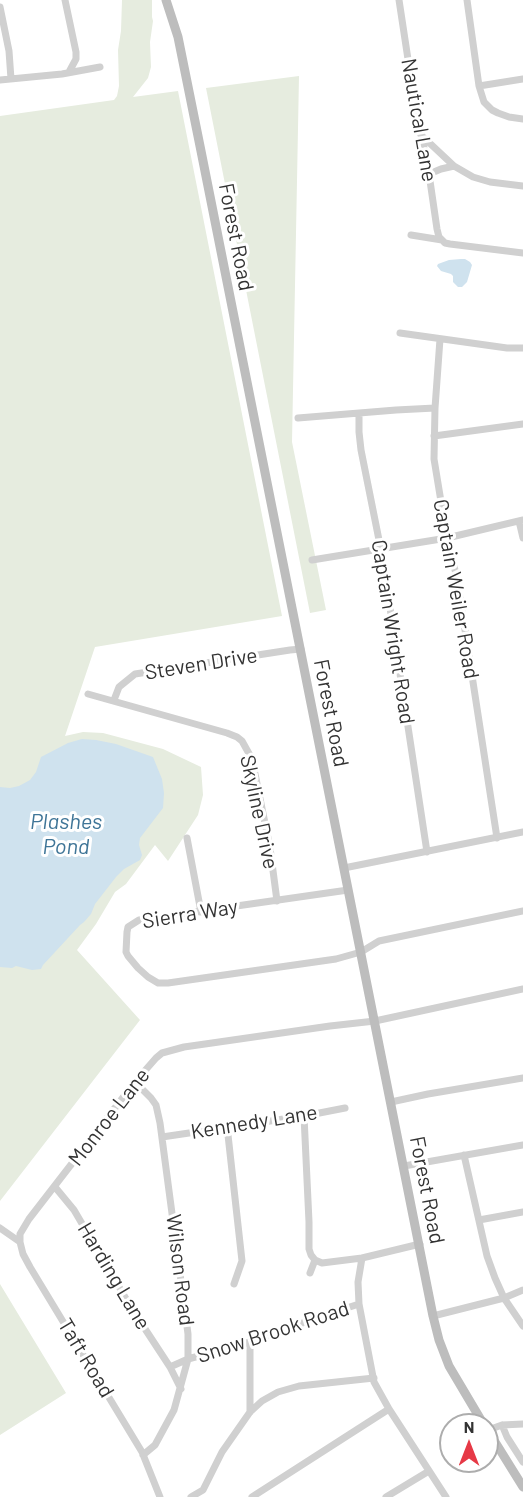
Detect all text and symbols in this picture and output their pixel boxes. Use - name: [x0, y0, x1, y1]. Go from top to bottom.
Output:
- street label: Nautical Lane: [396, 56, 442, 184]
- street label: Forest Road: [213, 181, 259, 293]
- street label: Captain Weiler Road: [428, 497, 484, 681]
- street label: Captain Wright Road: [366, 538, 420, 726]
- street label: Steven Drive: [143, 643, 259, 685]
- street label: Forest Road: [308, 657, 354, 769]
- street label: Skyline Drive: [235, 753, 283, 871]
- water label: Plashes Pond: [30, 809, 102, 860]
- street label: Sierra Way: [140, 894, 240, 934]
- street label: Monroe Lane: [63, 1063, 155, 1171]
- street label: Kennedy Lane: [189, 1100, 319, 1144]
- street label: Forest Road: [404, 1134, 450, 1246]
- street label: Wilson Road: [161, 1213, 199, 1327]
- street label: Harding Lane: [72, 1218, 156, 1334]
- street label: Snow Brook Road: [194, 1296, 352, 1368]
- street label: Taft Road: [53, 1314, 119, 1402]
- north arrow: [439, 1413, 499, 1473]
- text: N: [464, 1417, 474, 1436]

